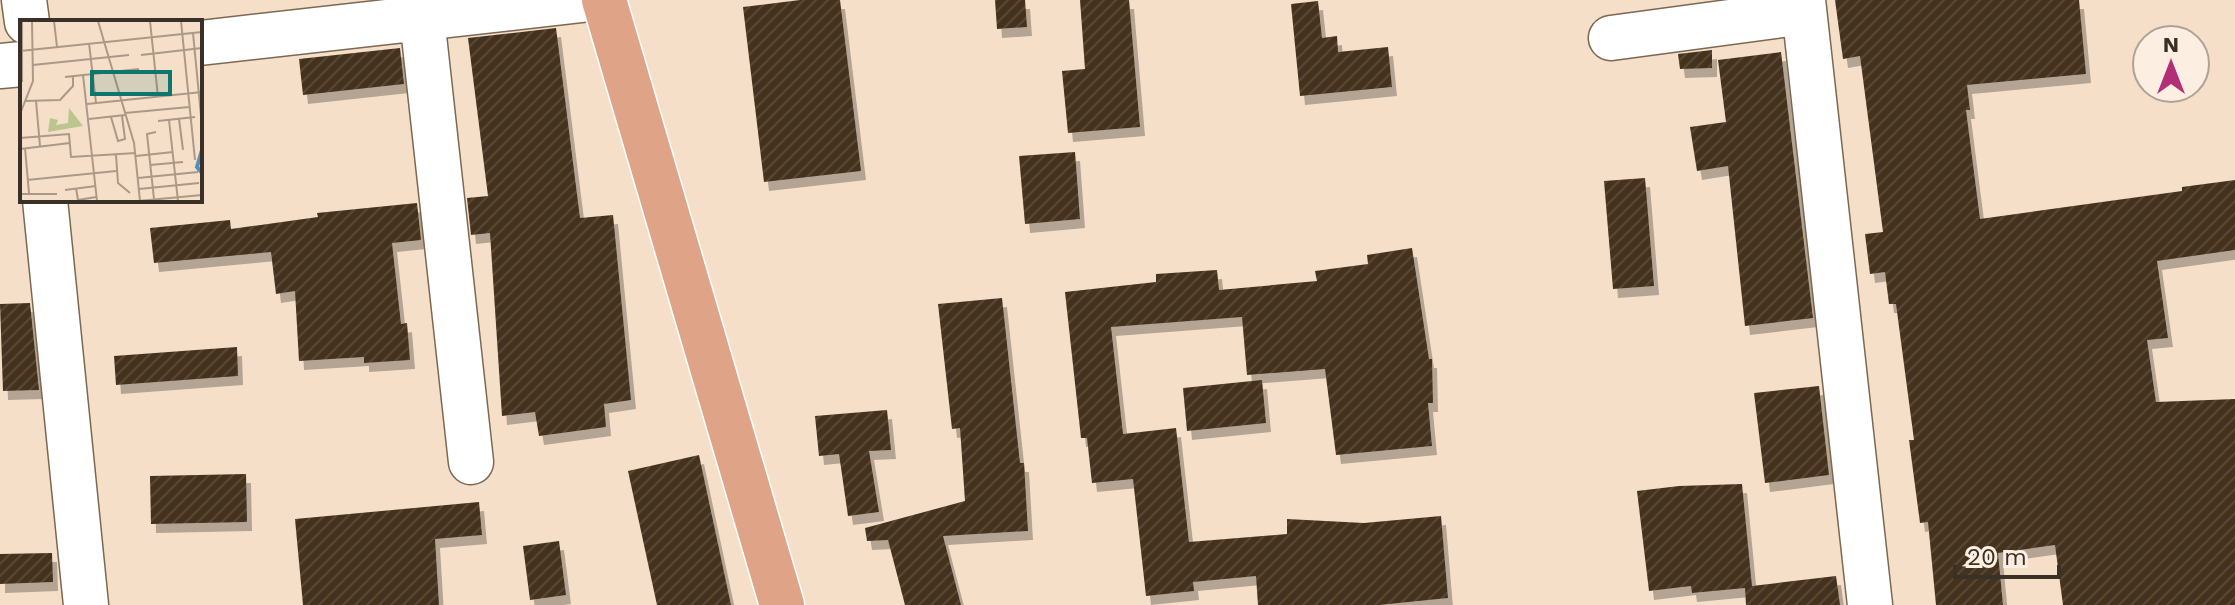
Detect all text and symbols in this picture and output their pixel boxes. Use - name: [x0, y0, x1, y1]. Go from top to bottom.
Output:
- inset map: [20, 20, 202, 202]
- north arrow: [2131, 24, 2211, 104]
- text: N: [2163, 32, 2179, 57]
- scale bar: [1955, 529, 2059, 579]
- text: 20 m: [1967, 543, 2027, 571]

